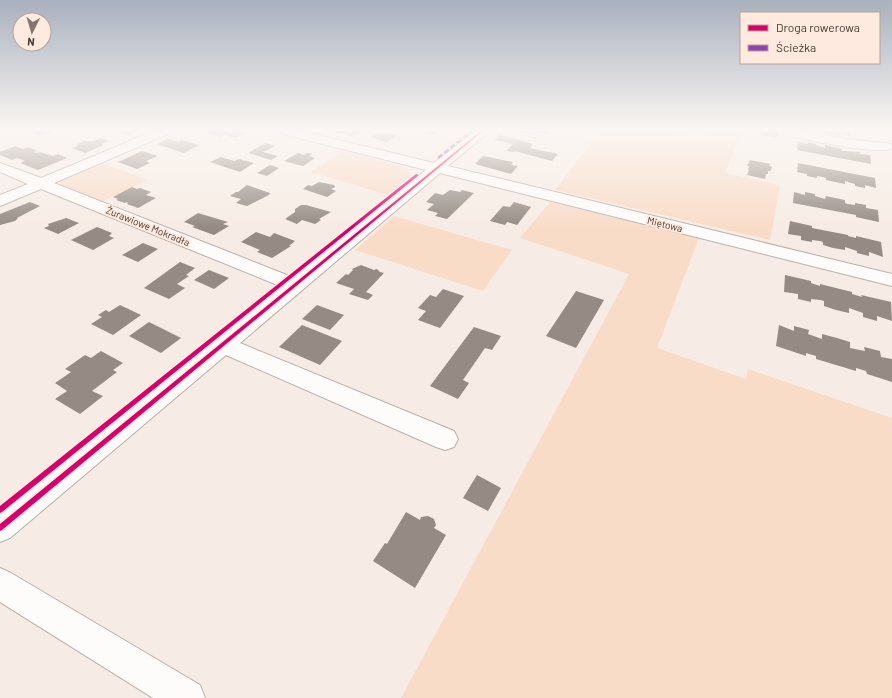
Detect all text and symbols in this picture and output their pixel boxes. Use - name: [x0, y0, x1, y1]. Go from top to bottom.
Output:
- north arrow: [12, 12, 52, 52]
- legend: [740, 12, 880, 64]
- text: Droga rowerowa: [776, 20, 860, 34]
- text: N: [27, 36, 35, 49]
- text: Ścieżka: [776, 40, 816, 54]
- street label: Żurawiowe Mokradła: [104, 204, 192, 248]
- street label: Miętowa: [646, 214, 684, 234]

